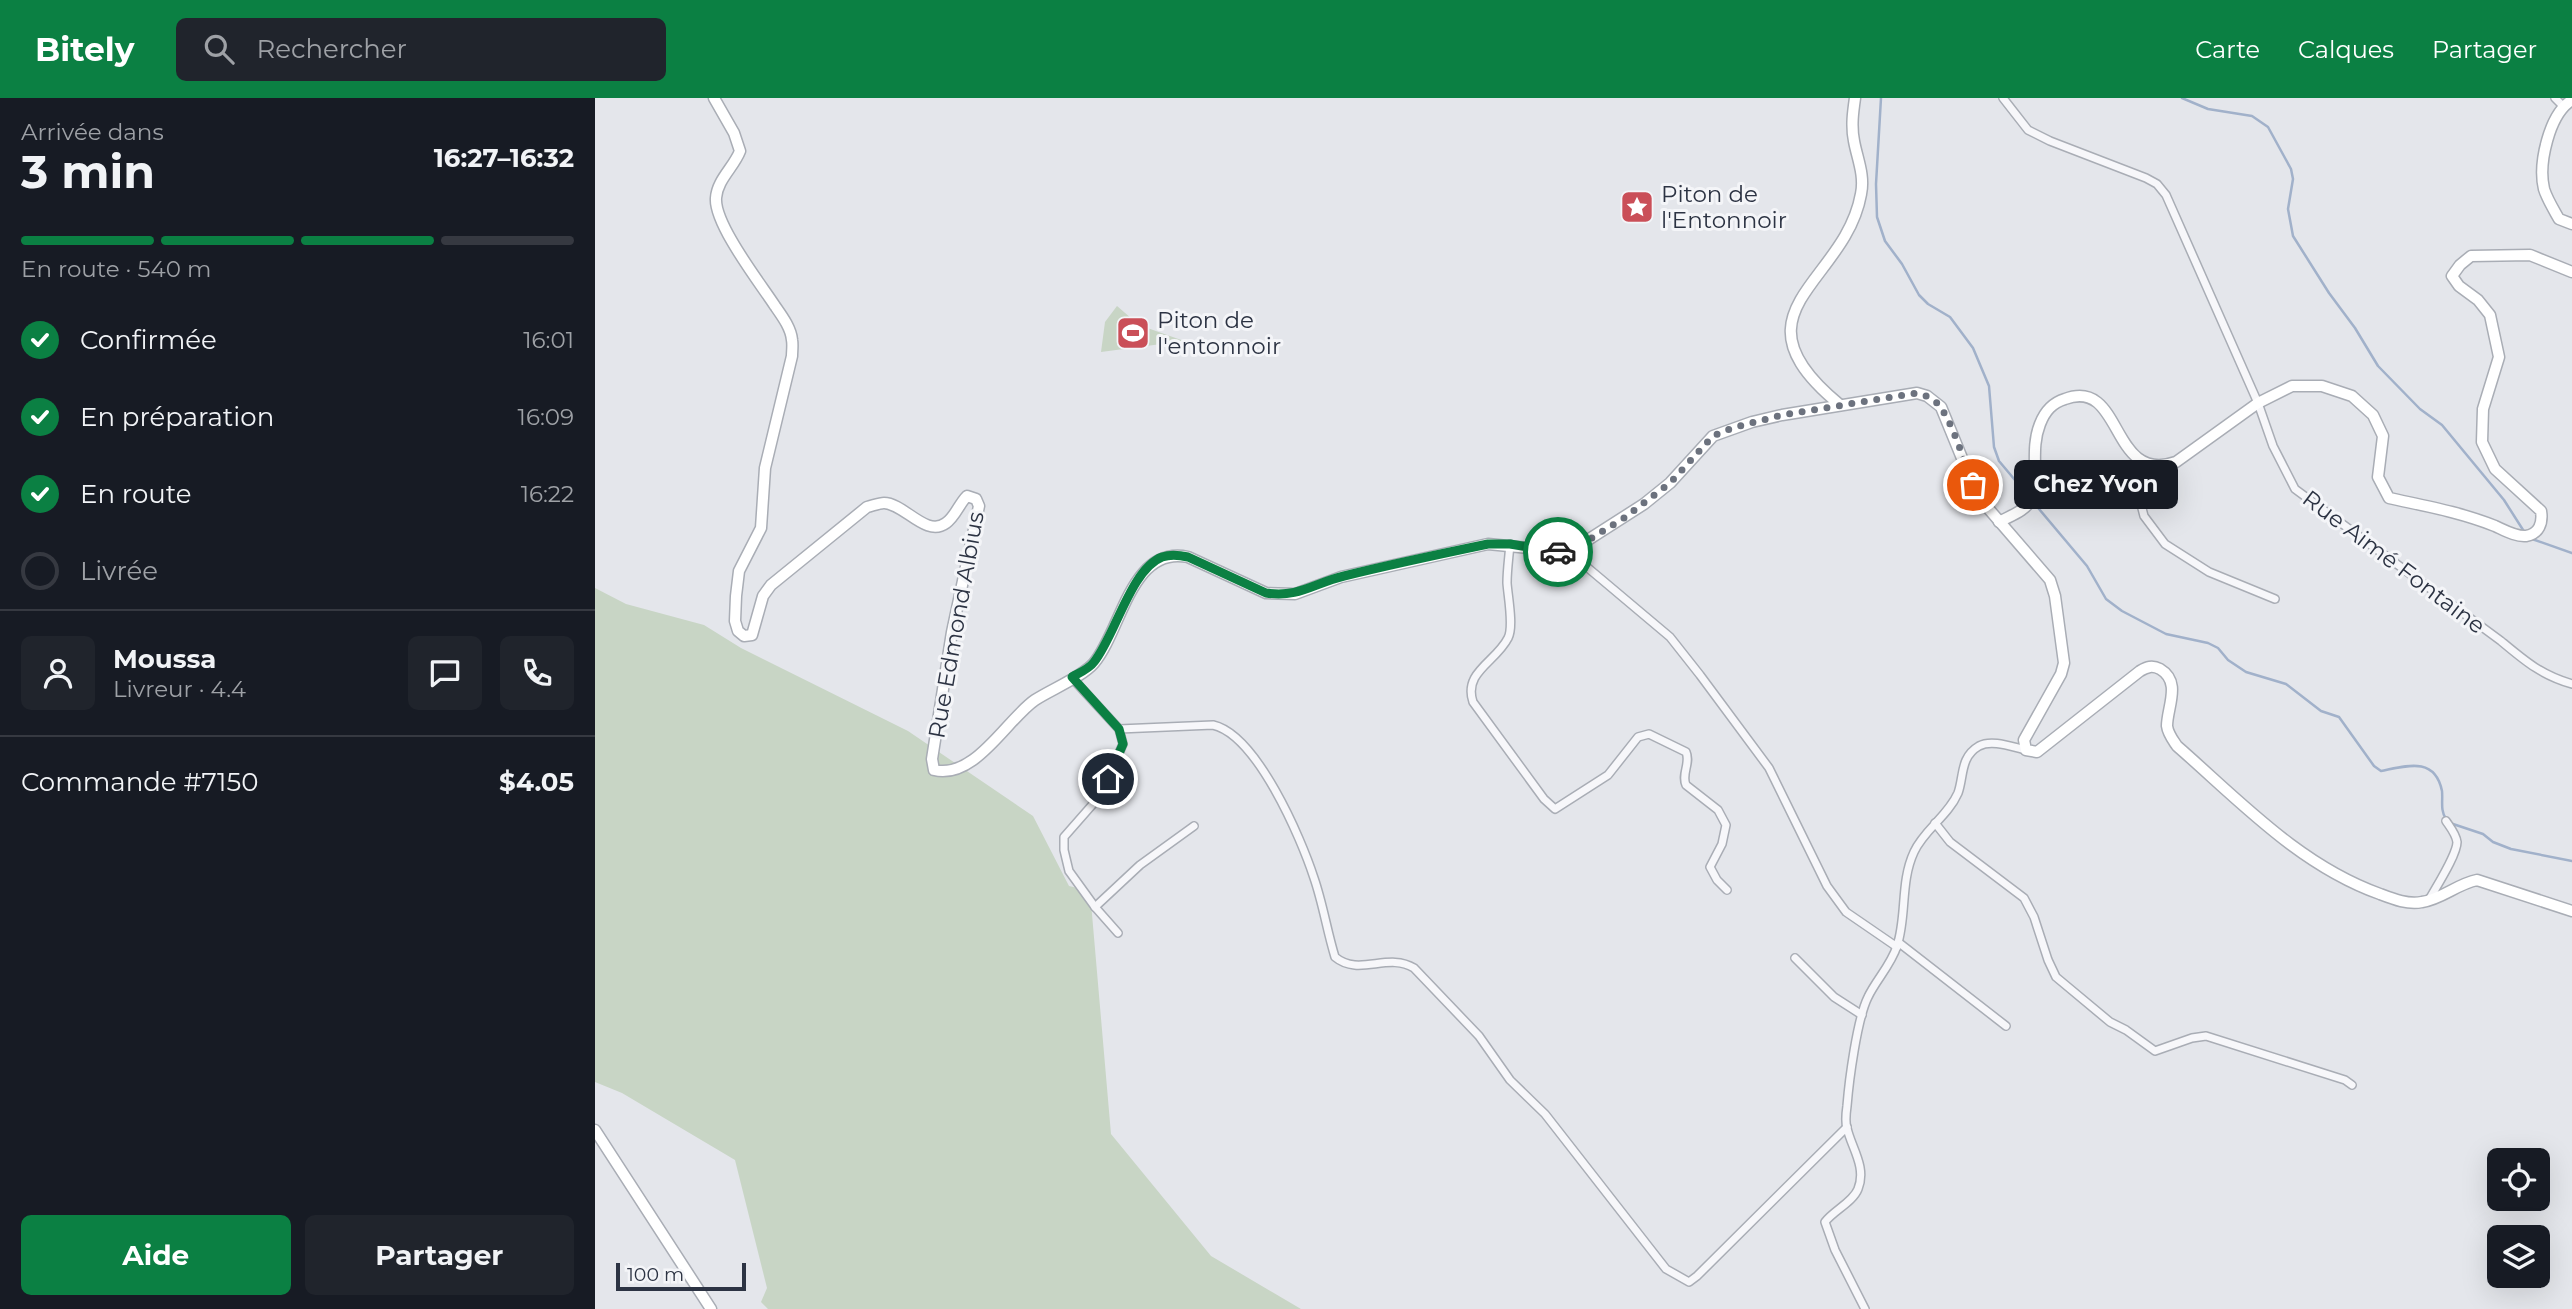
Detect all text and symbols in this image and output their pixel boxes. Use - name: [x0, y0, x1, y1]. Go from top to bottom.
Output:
- search box: [176, 18, 666, 81]
- text: Bitely: [35, 29, 134, 69]
- icon: search: [200, 30, 238, 68]
- text: Rechercher: [256, 33, 407, 65]
- text: Carte: [2195, 35, 2260, 64]
- text: Calques: [2298, 35, 2394, 64]
- text: Partager: [2432, 35, 2537, 64]
- text: Arrivée dans: [21, 118, 164, 146]
- text: 16:27–16:32: [434, 142, 574, 174]
- text: 3 min: [21, 143, 155, 200]
- place label: Piton de l'Entonnoir: [1661, 180, 1787, 234]
- place icon: Piton de l'Entonnoir: [1618, 188, 1656, 226]
- text: En route · 540 m: [21, 255, 211, 283]
- place label: Piton de l'entonnoir: [1157, 306, 1281, 360]
- sports icon: Piton de l'entonnoir: [1114, 314, 1152, 352]
- icon: check: [21, 321, 59, 359]
- text: Confirmée: [80, 324, 217, 356]
- text: 16:01: [523, 326, 574, 354]
- icon: check: [21, 398, 59, 436]
- text: En préparation: [80, 401, 274, 433]
- text: 16:09: [518, 403, 574, 431]
- pin: [1943, 455, 2003, 515]
- callout: Chez Yvon: [2015, 460, 2179, 510]
- icon: bag: [1954, 466, 1992, 504]
- text: Chez Yvon: [2034, 470, 2158, 498]
- icon: check: [21, 475, 59, 513]
- text: En route: [80, 478, 191, 510]
- text: 16:22: [521, 480, 574, 508]
- street label: Rue Aimé Fontaine: [2297, 484, 2491, 640]
- street label: Rue Edmond Albius: [922, 509, 990, 741]
- courier: [1523, 517, 1593, 587]
- icon: car: [1539, 533, 1577, 571]
- text: Livrée: [80, 555, 158, 587]
- button: person: [21, 636, 95, 710]
- button: chat: [408, 636, 482, 710]
- button: phone: [500, 636, 574, 710]
- text: Moussa: [113, 643, 216, 675]
- text: Livreur · 4.4: [113, 675, 246, 703]
- pin: [1078, 749, 1138, 809]
- icon: home: [1089, 760, 1127, 798]
- text: Commande #7150: [21, 766, 258, 798]
- text: $4.05: [499, 766, 574, 798]
- map controls: [2487, 1148, 2550, 1288]
- button: locate: [2487, 1148, 2550, 1211]
- button: Aide: [21, 1215, 291, 1295]
- button: Partager: [305, 1215, 574, 1295]
- button: layers: [2487, 1225, 2550, 1288]
- scale bar: [616, 1260, 745, 1292]
- text: 100 m: [627, 1263, 684, 1286]

